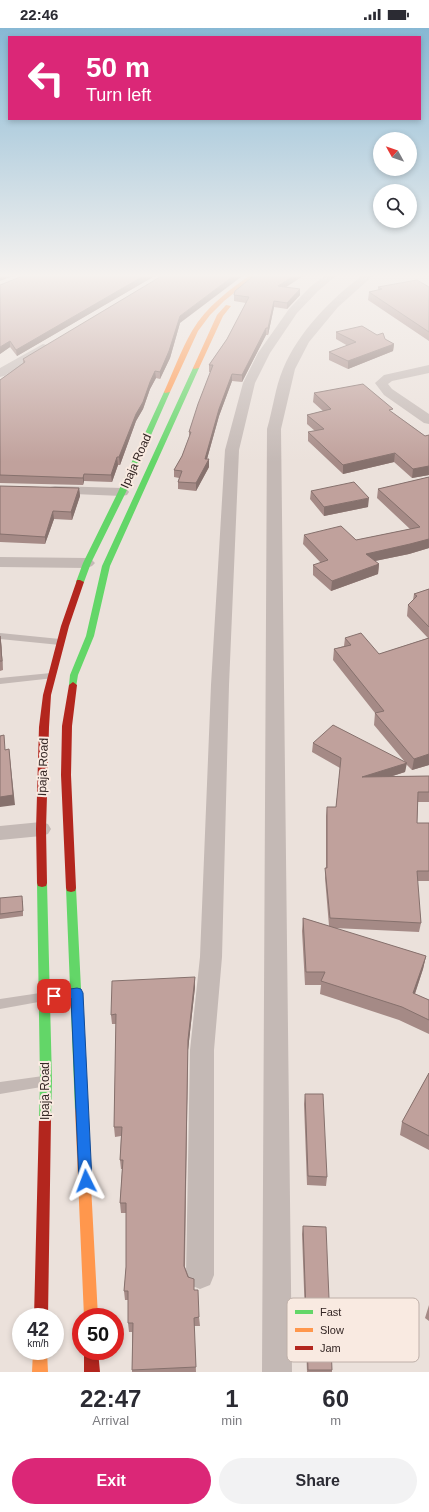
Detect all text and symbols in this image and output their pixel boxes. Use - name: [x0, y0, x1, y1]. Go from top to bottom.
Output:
- text: 22:46: [20, 6, 58, 23]
- icon: left: [20, 52, 72, 104]
- text: 50 m: [86, 52, 150, 83]
- text: Turn left: [86, 85, 151, 105]
- north arrow: [373, 132, 417, 176]
- map controls: [373, 132, 417, 228]
- button: search: [373, 184, 417, 228]
- street label: Ipaja Road: [118, 432, 154, 490]
- street label: Ipaja Road: [35, 738, 51, 796]
- pin: [37, 979, 71, 1013]
- icon: arrive: [43, 985, 65, 1007]
- street label: Ipaja Road: [38, 1062, 52, 1120]
- position arrow: [65, 1160, 107, 1202]
- legend: [287, 1298, 419, 1362]
- text: Fast: [320, 1306, 341, 1318]
- speed limit sign: 50: [72, 1308, 124, 1360]
- text: 42: [27, 1318, 49, 1340]
- text: Slow: [320, 1324, 344, 1336]
- text: km/h: [27, 1338, 49, 1349]
- text: Jam: [320, 1342, 341, 1354]
- text: 22:47: [80, 1385, 141, 1412]
- text: 1: [225, 1385, 239, 1412]
- text: 60: [322, 1385, 349, 1412]
- text: Arrival: [92, 1413, 129, 1428]
- text: min: [221, 1413, 242, 1428]
- text: m: [330, 1413, 341, 1428]
- button: Exit: [12, 1458, 211, 1504]
- button: Share: [219, 1458, 417, 1504]

